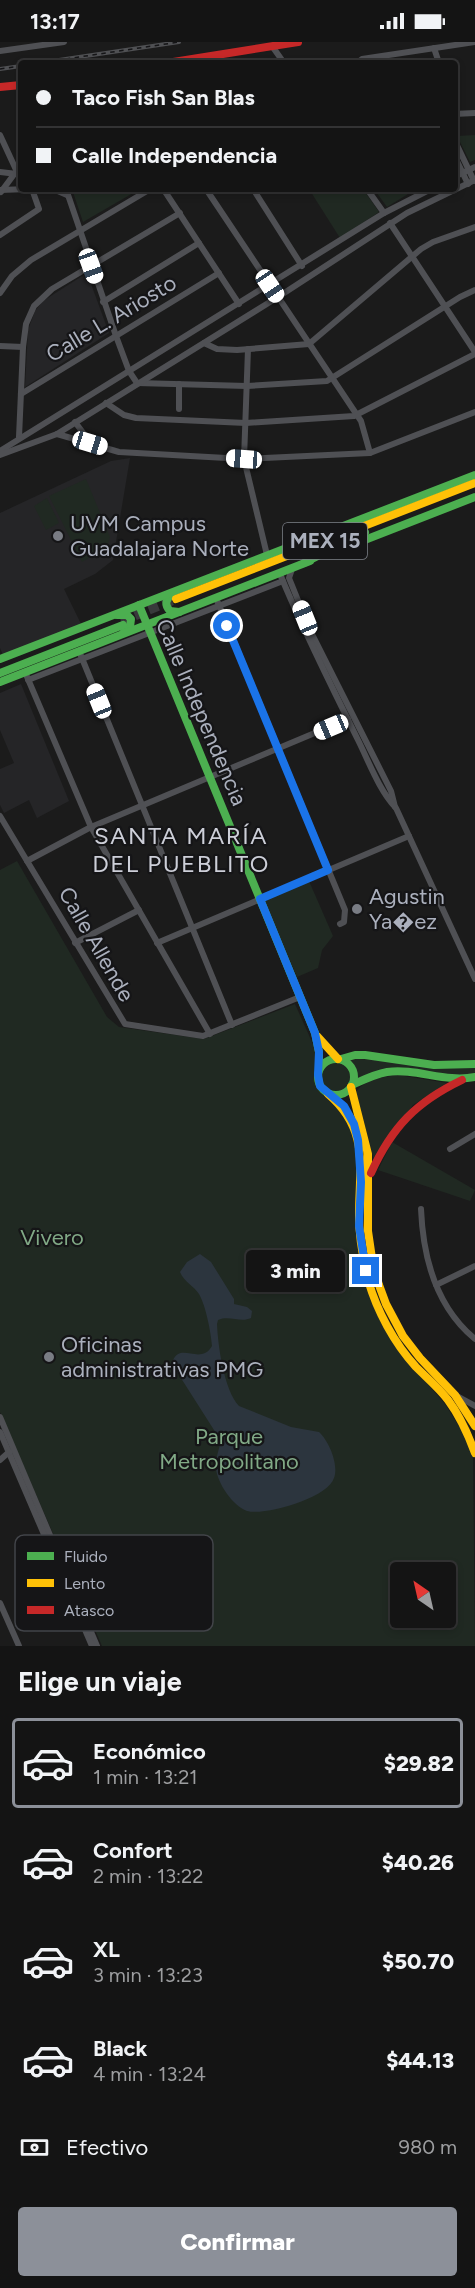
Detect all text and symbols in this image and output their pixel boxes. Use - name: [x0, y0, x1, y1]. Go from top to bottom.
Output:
- text: 13:17: [30, 8, 80, 35]
- text: Taco Fish San Blas: [72, 84, 255, 111]
- text: Calle Independencia: [72, 142, 277, 169]
- car: [76, 246, 106, 286]
- car: [252, 266, 288, 306]
- street label: Calle L. Ariosto: [41, 269, 181, 368]
- car: [70, 429, 110, 457]
- car: [225, 449, 263, 469]
- place label: UVM Campus Guadalajara Norte: [70, 510, 249, 562]
- road number: MEX 15: [283, 523, 367, 559]
- marker: UVM Campus Guadalajara Norte: [51, 529, 65, 543]
- car: [290, 598, 320, 638]
- route start: [213, 612, 240, 639]
- street label: Calle Independencia: [150, 615, 253, 810]
- car: [84, 681, 114, 721]
- car: [311, 712, 351, 742]
- district label: SANTA MARÍA DEL PUEBLITO: [92, 821, 270, 878]
- street label: Calle Allende: [53, 882, 140, 1006]
- place label: Agustin Ya�ez: [369, 883, 445, 935]
- marker: Agustin Ya�ez: [350, 902, 364, 916]
- park label: Vivero: [20, 1224, 84, 1251]
- callout: 3 min: [246, 1250, 345, 1292]
- route end: [352, 1257, 379, 1284]
- text: 3 min: [270, 1259, 321, 1283]
- place label: Oficinas administrativas PMG: [61, 1331, 263, 1383]
- marker: Oficinas administrativas PMG: [42, 1350, 56, 1364]
- park label: Parque Metropolitano: [159, 1423, 299, 1475]
- legend: [15, 1535, 213, 1631]
- text: Fluido: [64, 1547, 108, 1566]
- north arrow: [390, 1562, 456, 1628]
- map controls: [390, 1562, 456, 1628]
- text: Lento: [64, 1574, 105, 1593]
- text: Atasco: [64, 1601, 114, 1620]
- text: Elige un viaje: [18, 1665, 182, 1698]
- icon: car: [21, 1736, 75, 1790]
- text: Económico: [93, 1738, 206, 1765]
- text: $29.82: [384, 1750, 454, 1777]
- text: 1 min · 13:21: [93, 1765, 198, 1789]
- icon: car: [21, 1835, 75, 1889]
- text: Confort: [93, 1837, 173, 1864]
- text: $40.26: [382, 1849, 454, 1876]
- text: 2 min · 13:22: [93, 1864, 203, 1888]
- icon: car: [21, 1934, 75, 1988]
- text: XL: [93, 1936, 120, 1963]
- text: $50.70: [382, 1948, 454, 1975]
- text: 3 min · 13:23: [93, 1963, 203, 1987]
- icon: car: [21, 2033, 75, 2087]
- text: Black: [93, 2035, 147, 2062]
- text: $44.13: [386, 2047, 454, 2074]
- text: 4 min · 13:24: [93, 2062, 206, 2086]
- icon: cash: [18, 2131, 51, 2164]
- text: Efectivo: [66, 2134, 148, 2161]
- text: 980 m: [399, 2135, 457, 2159]
- button: Confirmar: [18, 2207, 457, 2276]

